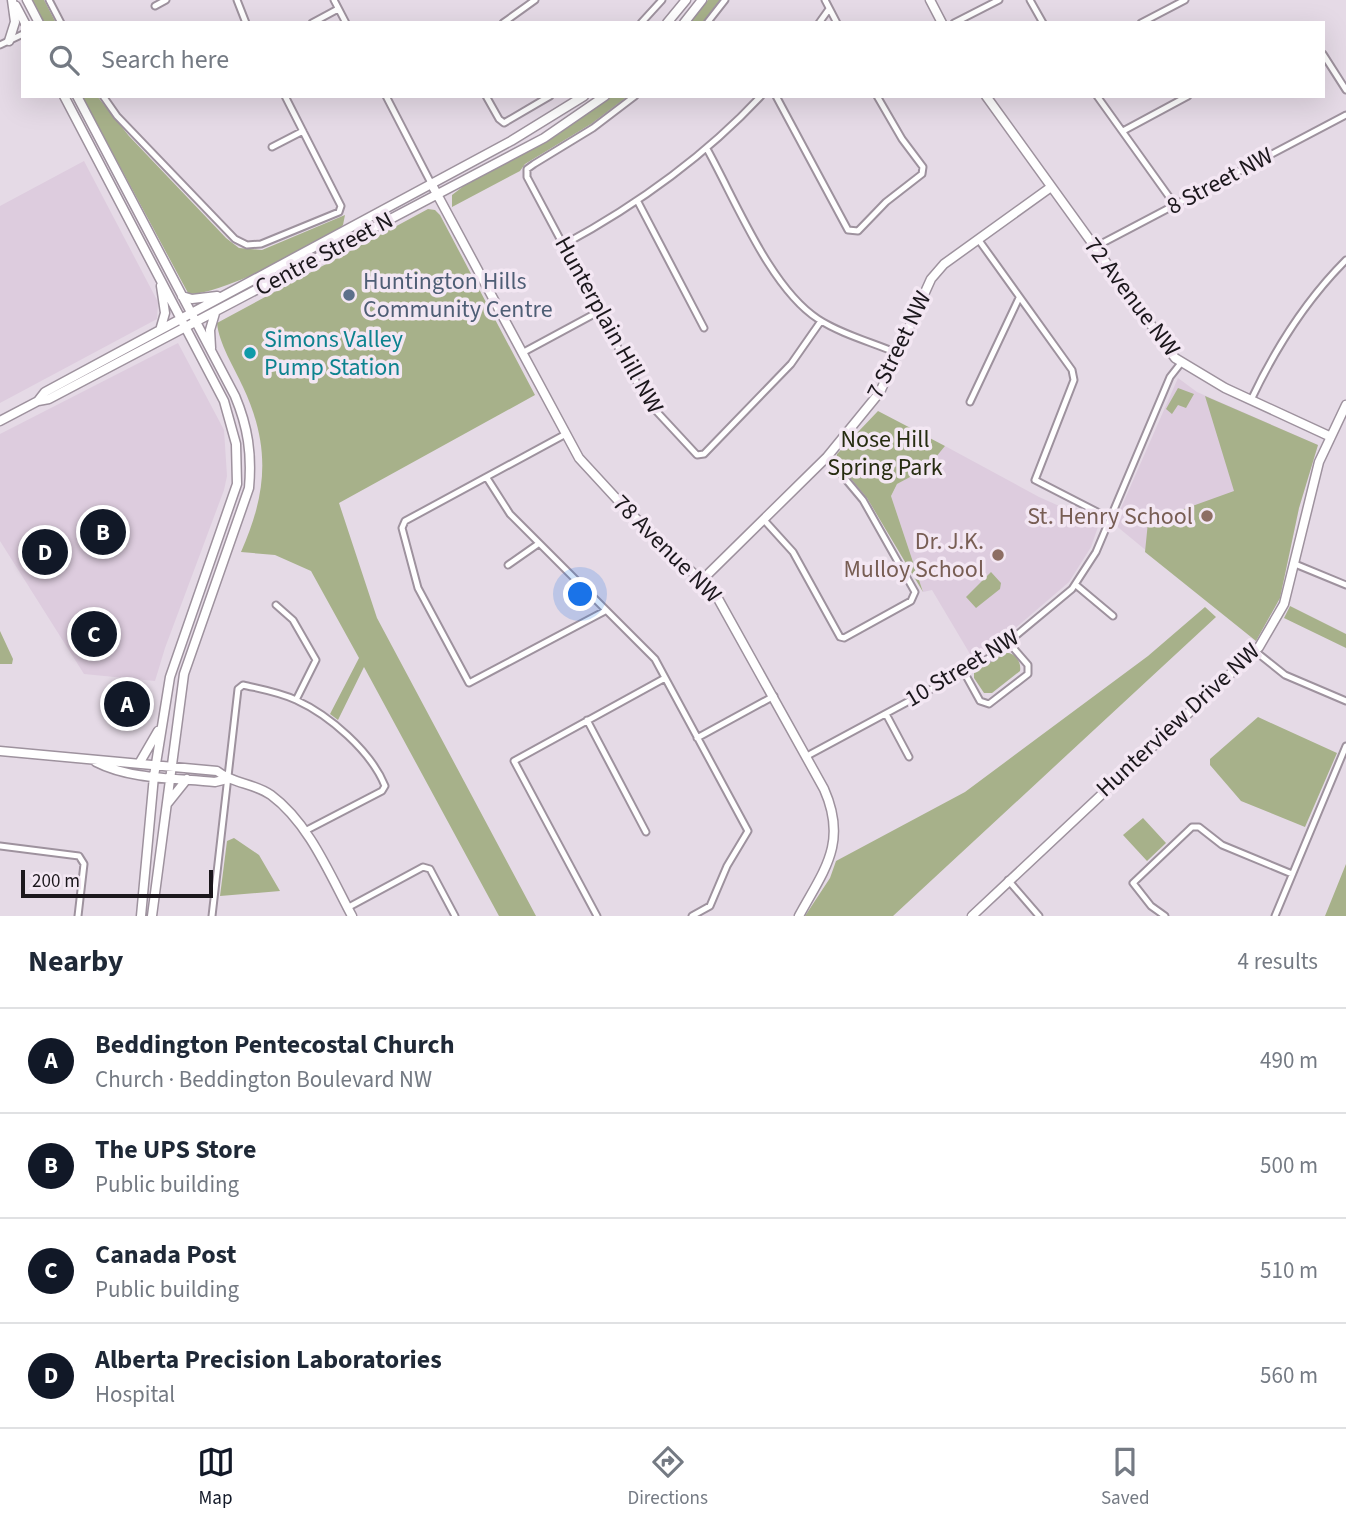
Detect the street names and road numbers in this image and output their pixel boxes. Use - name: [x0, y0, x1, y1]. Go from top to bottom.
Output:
- street label: 8 Street NW: [1161, 138, 1280, 224]
- street label: Centre Street N: [249, 203, 399, 305]
- street label: Hunterplain Hill NW: [546, 230, 672, 420]
- street label: 72 Avenue NW: [1075, 230, 1189, 364]
- street label: 7 Street NW: [858, 285, 940, 405]
- street label: 78 Avenue NW: [604, 486, 730, 612]
- street label: 10 Street NW: [898, 620, 1026, 716]
- street label: Hunterview Drive NW: [1088, 635, 1268, 805]

